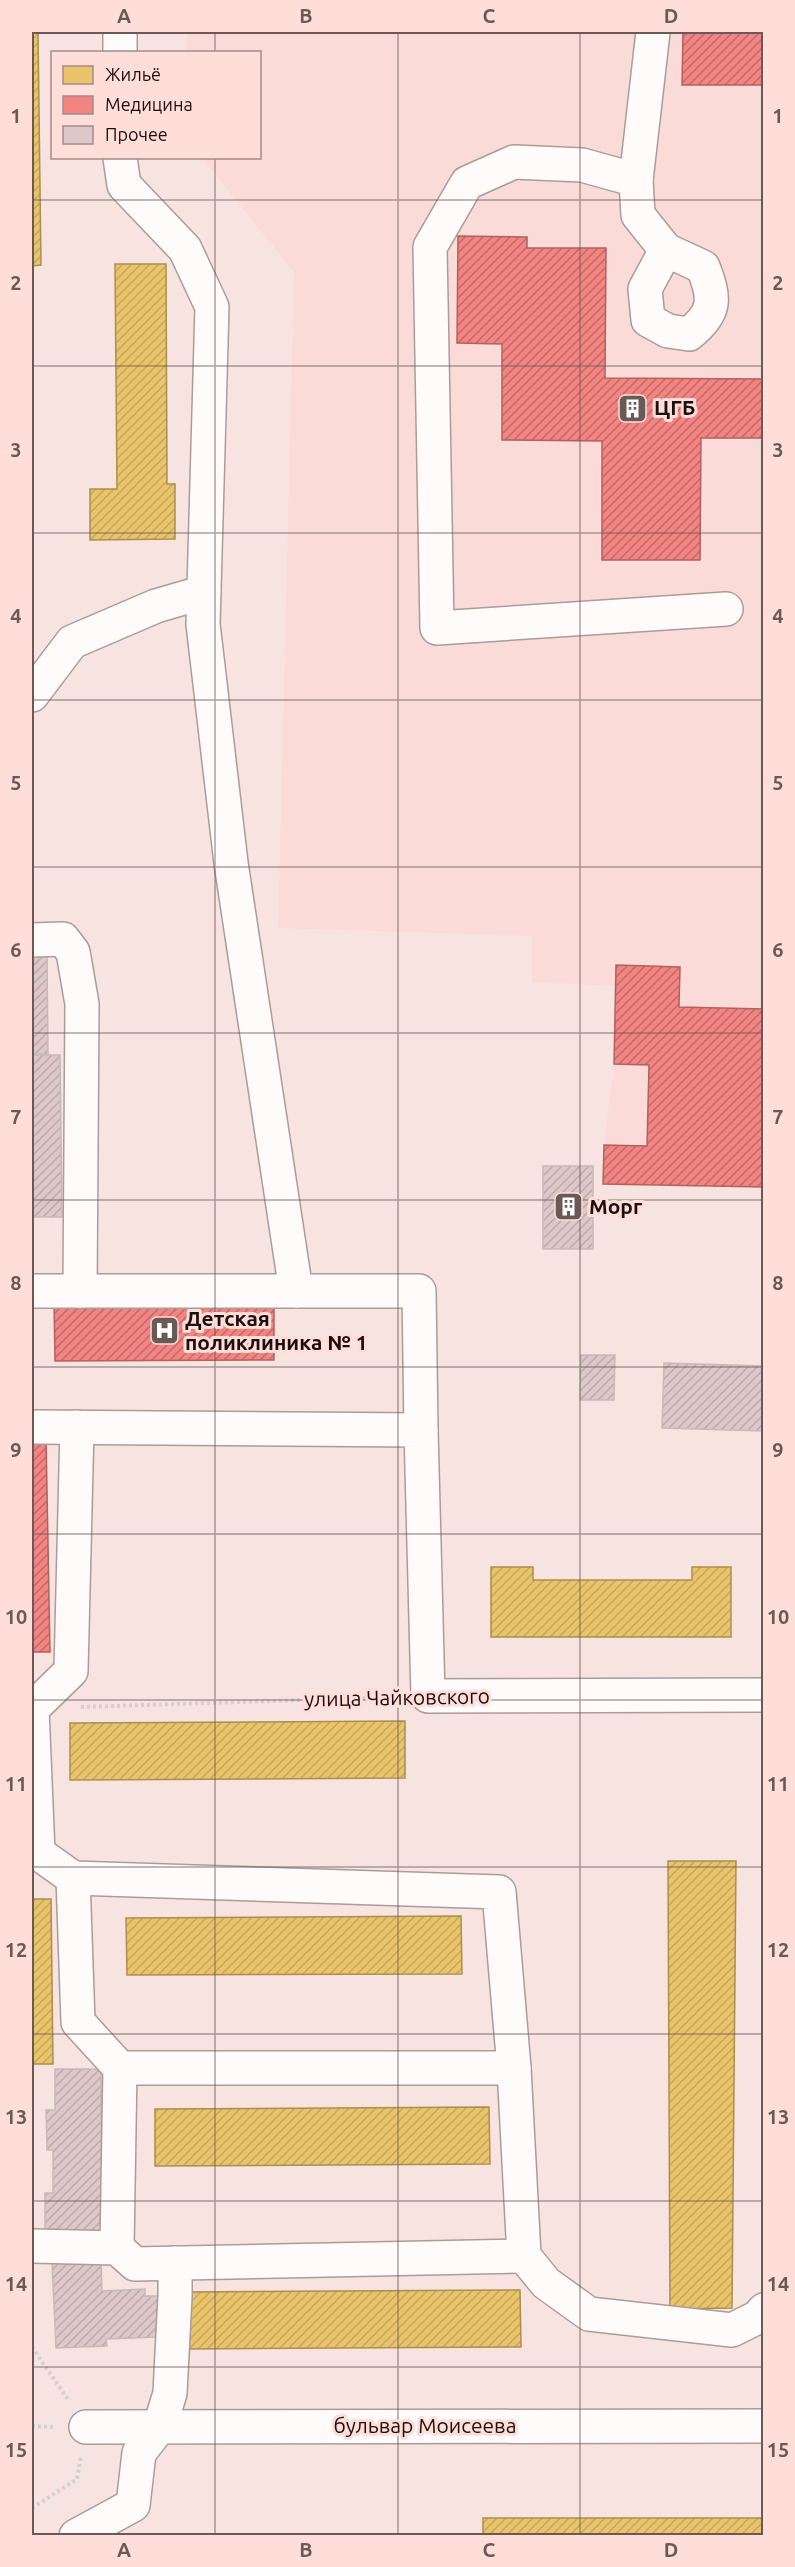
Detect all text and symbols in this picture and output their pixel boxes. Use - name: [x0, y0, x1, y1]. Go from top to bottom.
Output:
- text: A: [117, 4, 131, 27]
- text: B: [299, 4, 313, 27]
- text: C: [483, 4, 496, 27]
- text: D: [664, 4, 678, 27]
- legend: [51, 51, 261, 159]
- text: Жильё: [105, 64, 161, 84]
- text: Медицина: [105, 94, 193, 114]
- text: 1: [10, 104, 22, 127]
- text: 1: [772, 104, 784, 127]
- text: Прочее: [105, 124, 168, 144]
- text: 2: [10, 271, 22, 294]
- text: 2: [772, 271, 784, 294]
- building icon: ЦГБ: [617, 392, 649, 424]
- place label: ЦГБ: [654, 395, 696, 419]
- text: 3: [10, 438, 22, 461]
- text: 3: [772, 438, 784, 461]
- text: 4: [10, 604, 22, 627]
- text: 4: [772, 604, 784, 627]
- text: 5: [10, 771, 22, 794]
- text: 5: [772, 771, 784, 794]
- text: 6: [10, 938, 22, 961]
- text: 6: [772, 938, 784, 961]
- text: 7: [10, 1105, 22, 1128]
- text: 7: [772, 1105, 784, 1128]
- building icon: Морг: [552, 1191, 584, 1223]
- place label: Морг: [589, 1194, 643, 1218]
- text: 8: [10, 1271, 22, 1294]
- text: 8: [772, 1271, 784, 1294]
- place label: Детская поликлиника № 1: [185, 1306, 368, 1354]
- hospital icon: Детская поликлиника № 1: [148, 1315, 180, 1347]
- text: 9: [10, 1438, 22, 1461]
- text: 9: [772, 1438, 784, 1461]
- text: 10: [5, 1605, 27, 1628]
- text: 10: [767, 1605, 789, 1628]
- street label: улица Чайковского: [304, 1683, 490, 1711]
- text: 11: [5, 1772, 27, 1795]
- text: 11: [767, 1772, 789, 1795]
- text: 12: [5, 1938, 27, 1961]
- text: 12: [767, 1938, 789, 1961]
- text: 13: [5, 2105, 27, 2128]
- text: 13: [767, 2105, 789, 2128]
- text: 14: [5, 2272, 27, 2295]
- text: 14: [767, 2272, 789, 2295]
- street label: бульвар Моисеева: [334, 2413, 517, 2437]
- text: 15: [5, 2438, 27, 2461]
- text: 15: [767, 2438, 789, 2461]
- text: A: [117, 2538, 131, 2561]
- text: B: [299, 2538, 313, 2561]
- text: C: [483, 2538, 496, 2561]
- text: D: [664, 2538, 678, 2561]

